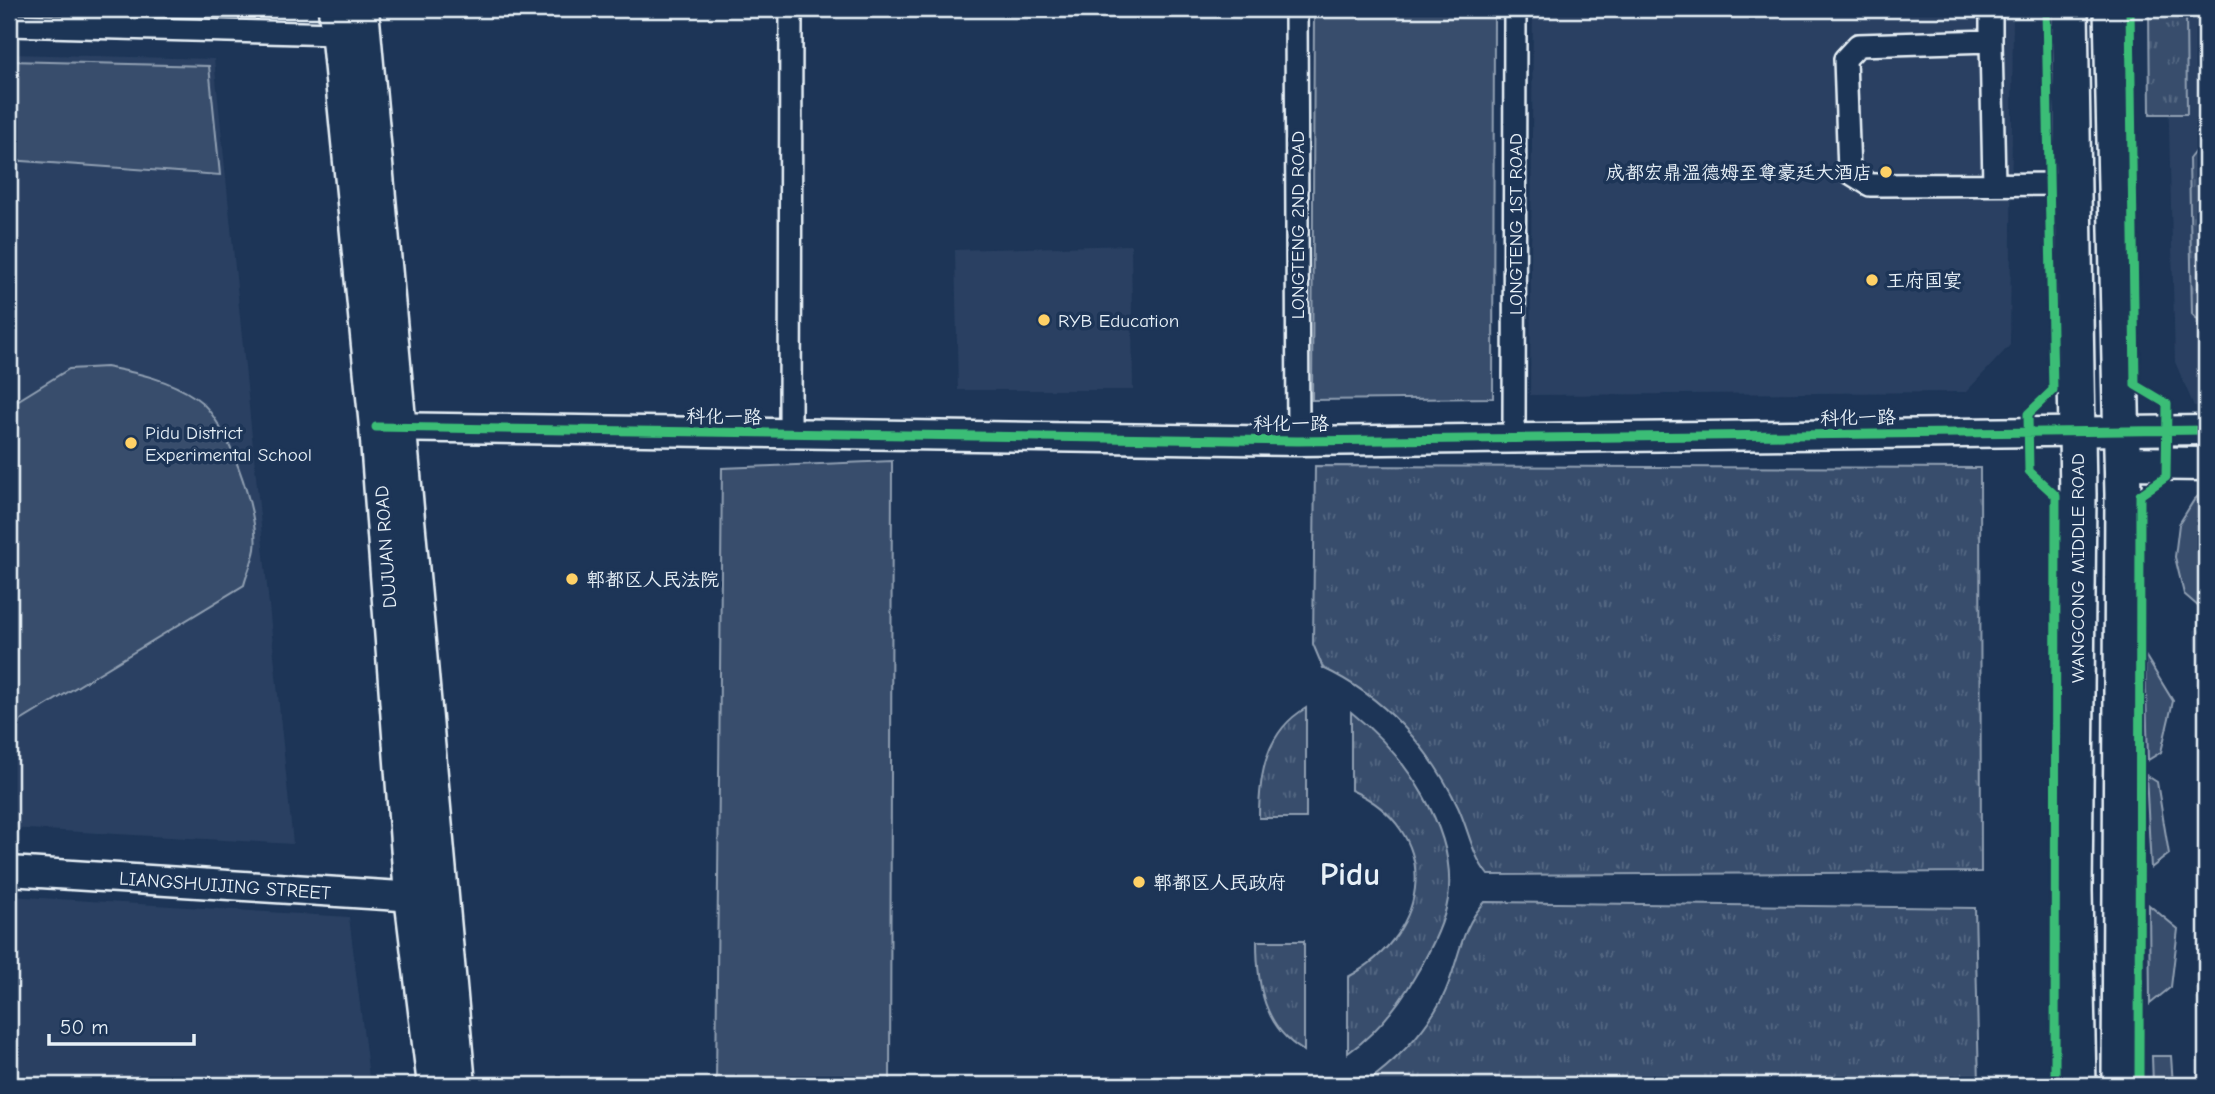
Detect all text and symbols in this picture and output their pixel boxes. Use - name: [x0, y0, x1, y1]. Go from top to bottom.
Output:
- street label: LONGTENG 2ND ROAD: [1287, 131, 1309, 319]
- street label: LONGTENG 1ST ROAD: [1505, 133, 1527, 315]
- place label: 成都宏鼎温德姆至尊豪廷大酒店: [1606, 162, 1872, 184]
- marker: 成都宏鼎温德姆至尊豪廷大酒店: [1878, 164, 1894, 180]
- place label: 王府国宴: [1886, 270, 1962, 292]
- marker: 王府国宴: [1864, 272, 1880, 288]
- place label: RYB Education: [1058, 310, 1179, 332]
- marker: RYB Education: [1036, 312, 1052, 328]
- street label: 科化一路: [686, 405, 762, 429]
- street label: 科化一路: [1820, 406, 1896, 430]
- street label: 科化一路: [1253, 413, 1329, 435]
- place label: Pidu District Experimental School: [145, 422, 312, 466]
- marker: Pidu District Experimental School: [123, 435, 139, 451]
- street label: WANGCONG MIDDLE ROAD: [2067, 453, 2089, 683]
- street label: DUJUAN ROAD: [371, 485, 401, 609]
- place label: 郫都区人民法院: [586, 569, 719, 591]
- marker: 郫都区人民法院: [564, 571, 580, 587]
- district label: Pidu: [1320, 855, 1380, 893]
- street label: LIANGSHUIJING STREET: [118, 868, 332, 904]
- place label: 郫都区人民政府: [1153, 872, 1286, 894]
- marker: 郫都区人民政府: [1131, 874, 1147, 890]
- scale bar: [49, 1003, 194, 1047]
- text: 50 m: [60, 1015, 109, 1039]

